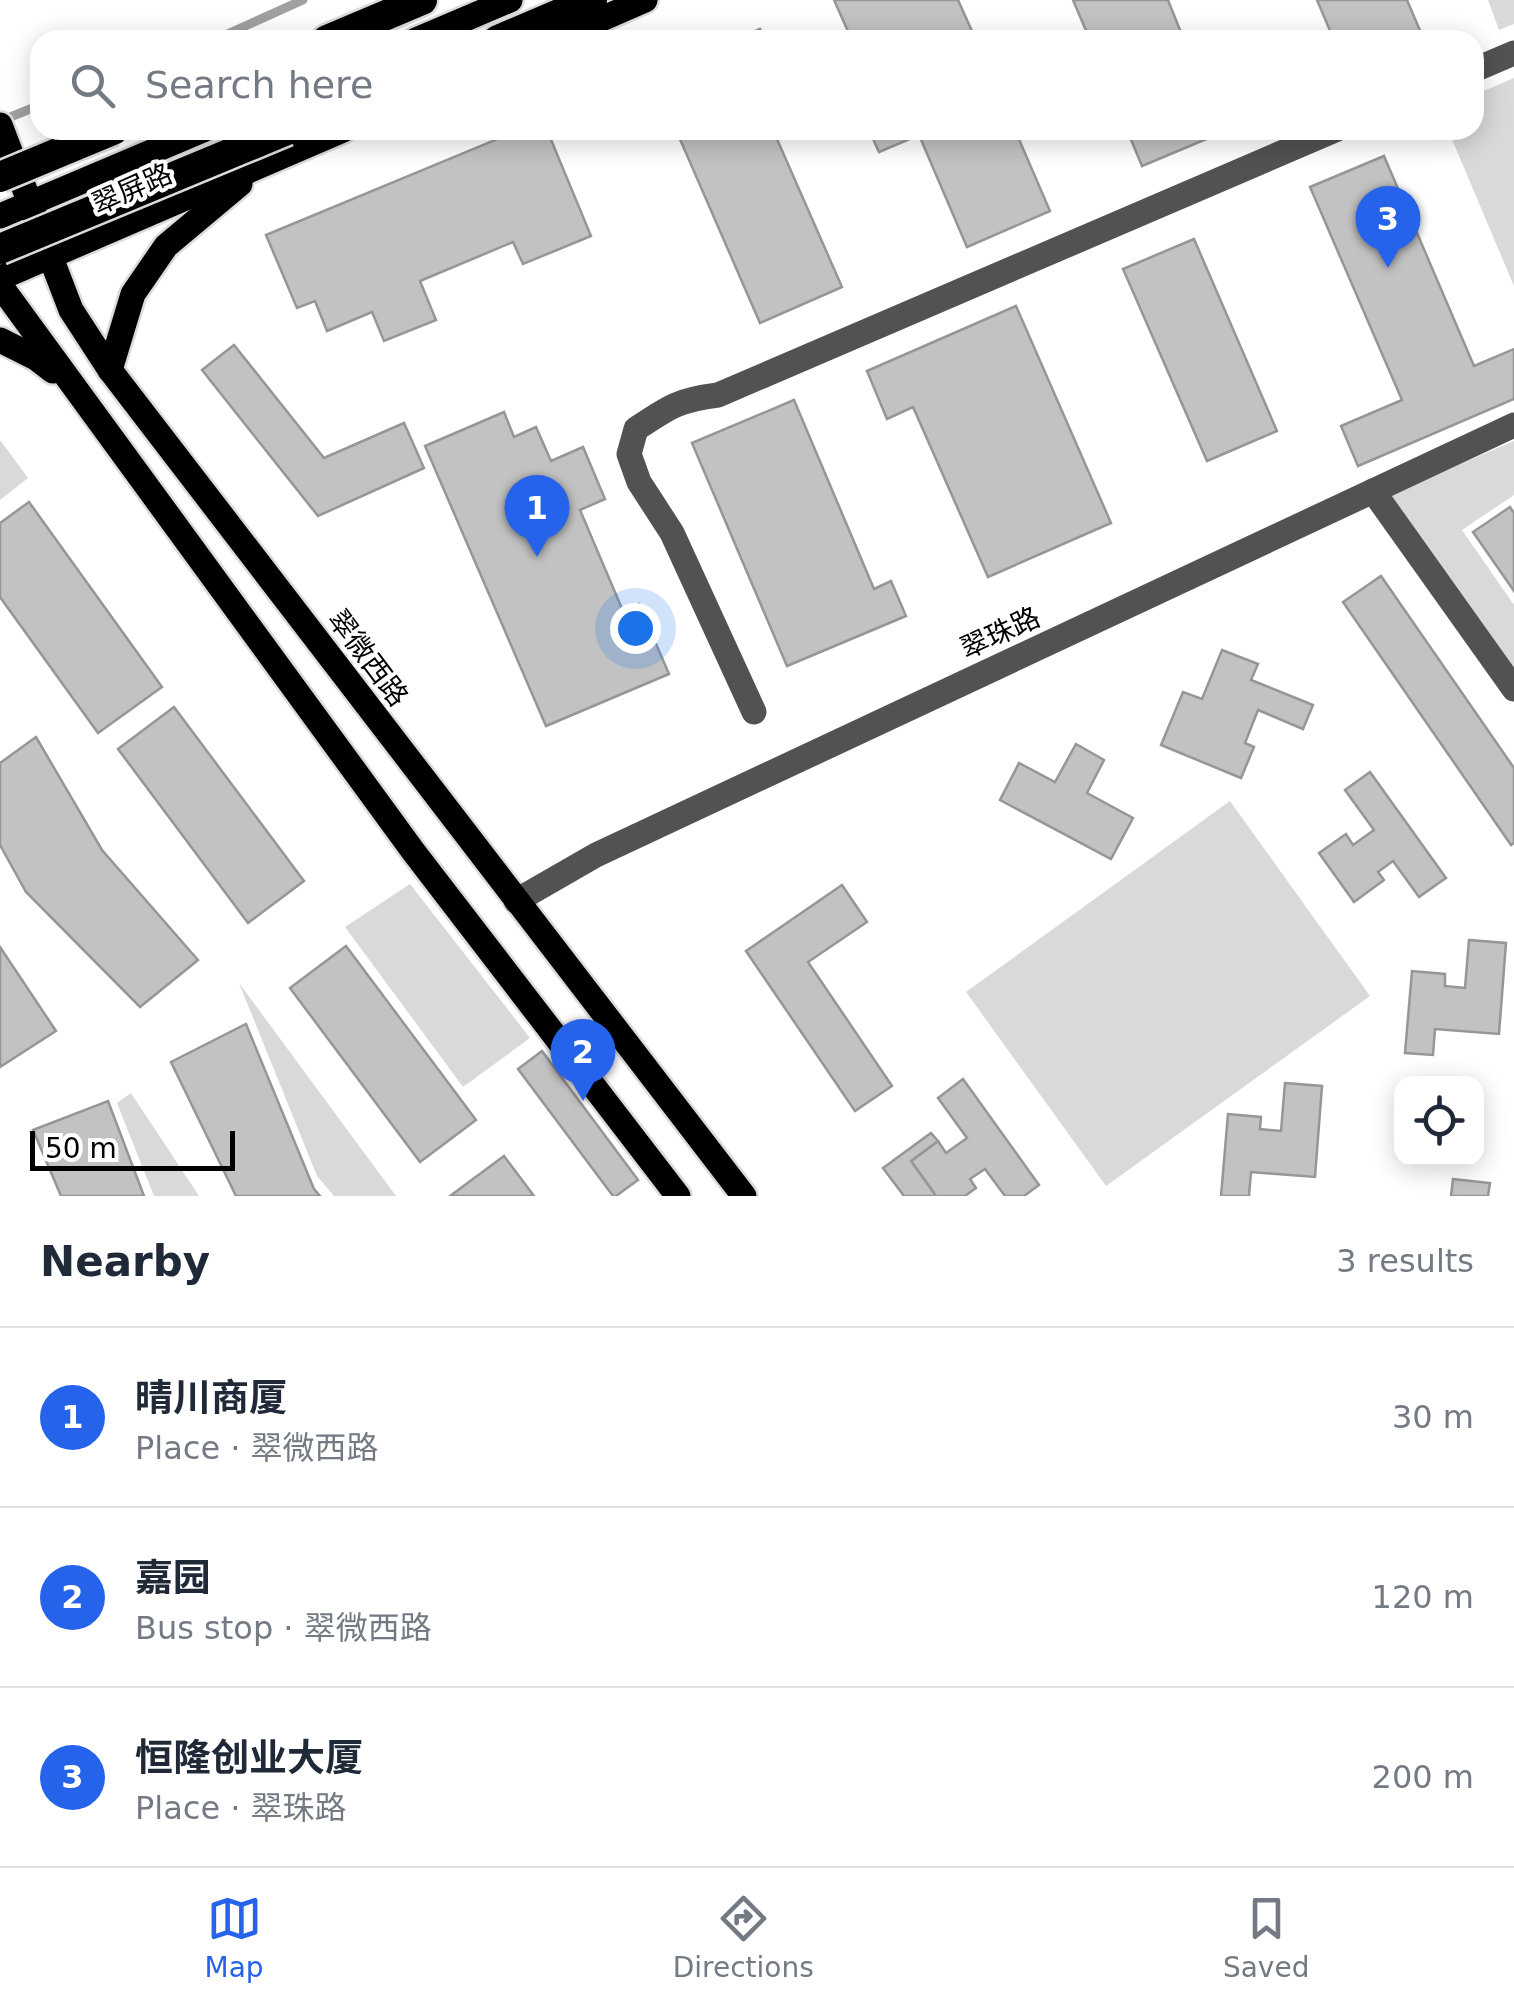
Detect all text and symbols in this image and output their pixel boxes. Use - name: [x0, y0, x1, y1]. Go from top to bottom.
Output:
- search box: [30, 30, 1484, 140]
- icon: search: [65, 58, 120, 113]
- text: Search here: [145, 63, 373, 107]
- street label: 翠屏路: [87, 157, 177, 221]
- pin: 3: [1356, 186, 1420, 268]
- pin: 1: [504, 474, 570, 557]
- street label: 翠珠路: [955, 600, 1045, 666]
- street label: 翠微西路: [321, 603, 415, 713]
- your location: [610, 603, 661, 654]
- pin: 2: [550, 1018, 616, 1101]
- map controls: [1394, 1076, 1484, 1166]
- button: locate: [1394, 1076, 1484, 1166]
- scale bar: [30, 1126, 235, 1170]
- text: 50 m: [45, 1132, 117, 1165]
- text: Nearby: [40, 1237, 210, 1286]
- text: 3 results: [1336, 1242, 1474, 1280]
- text: 晴川商厦: [135, 1376, 287, 1420]
- text: 1: [61, 1398, 84, 1436]
- text: 30 m: [1392, 1398, 1474, 1436]
- text: Place · 翠微西路: [135, 1429, 379, 1467]
- text: 嘉园: [135, 1556, 211, 1600]
- text: 2: [61, 1578, 84, 1616]
- text: 120 m: [1372, 1578, 1474, 1616]
- text: Bus stop · 翠微西路: [135, 1609, 432, 1647]
- text: 恒隆创业大厦: [135, 1736, 363, 1780]
- text: 3: [61, 1758, 84, 1796]
- text: 200 m: [1372, 1758, 1474, 1796]
- text: Place · 翠珠路: [135, 1789, 347, 1827]
- tab: Map: [205, 1891, 264, 1984]
- tab: Directions: [673, 1891, 814, 1984]
- tab: Saved: [1223, 1891, 1309, 1984]

